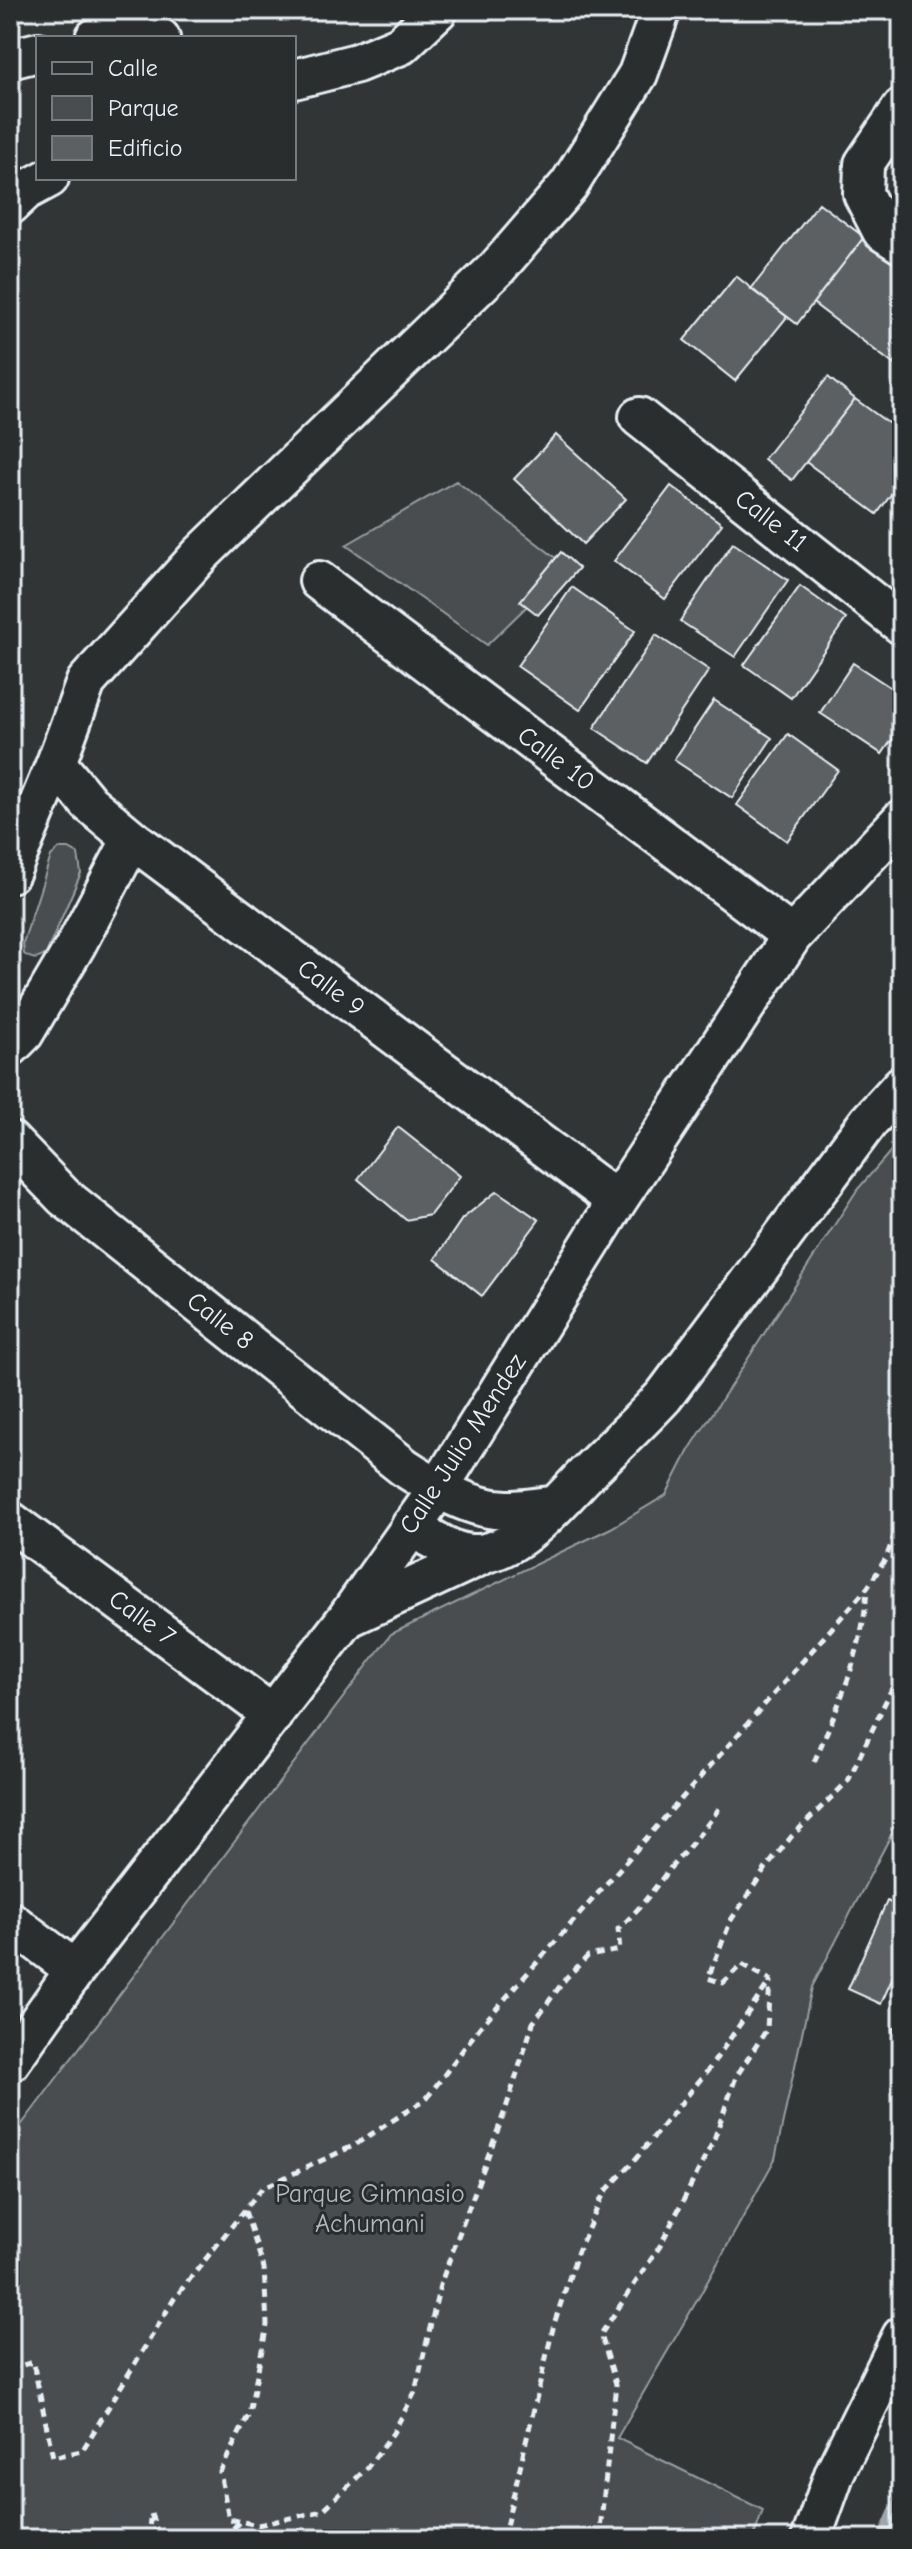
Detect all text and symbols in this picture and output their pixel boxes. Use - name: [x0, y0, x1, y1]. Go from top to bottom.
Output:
- legend: [36, 36, 296, 180]
- text: Calle: [108, 54, 158, 82]
- text: Parque: [108, 94, 179, 122]
- text: Edificio: [108, 134, 183, 162]
- street label: Calle 11: [729, 484, 813, 558]
- street label: Calle 10: [512, 720, 600, 798]
- street label: Calle 9: [292, 953, 370, 1023]
- street label: Calle 8: [181, 1286, 259, 1356]
- street label: Calle Julio Mendez: [394, 1348, 532, 1540]
- street label: Calle 7: [103, 1584, 181, 1652]
- park label: Parque Gimnasio Achumani: [275, 2179, 465, 2239]

